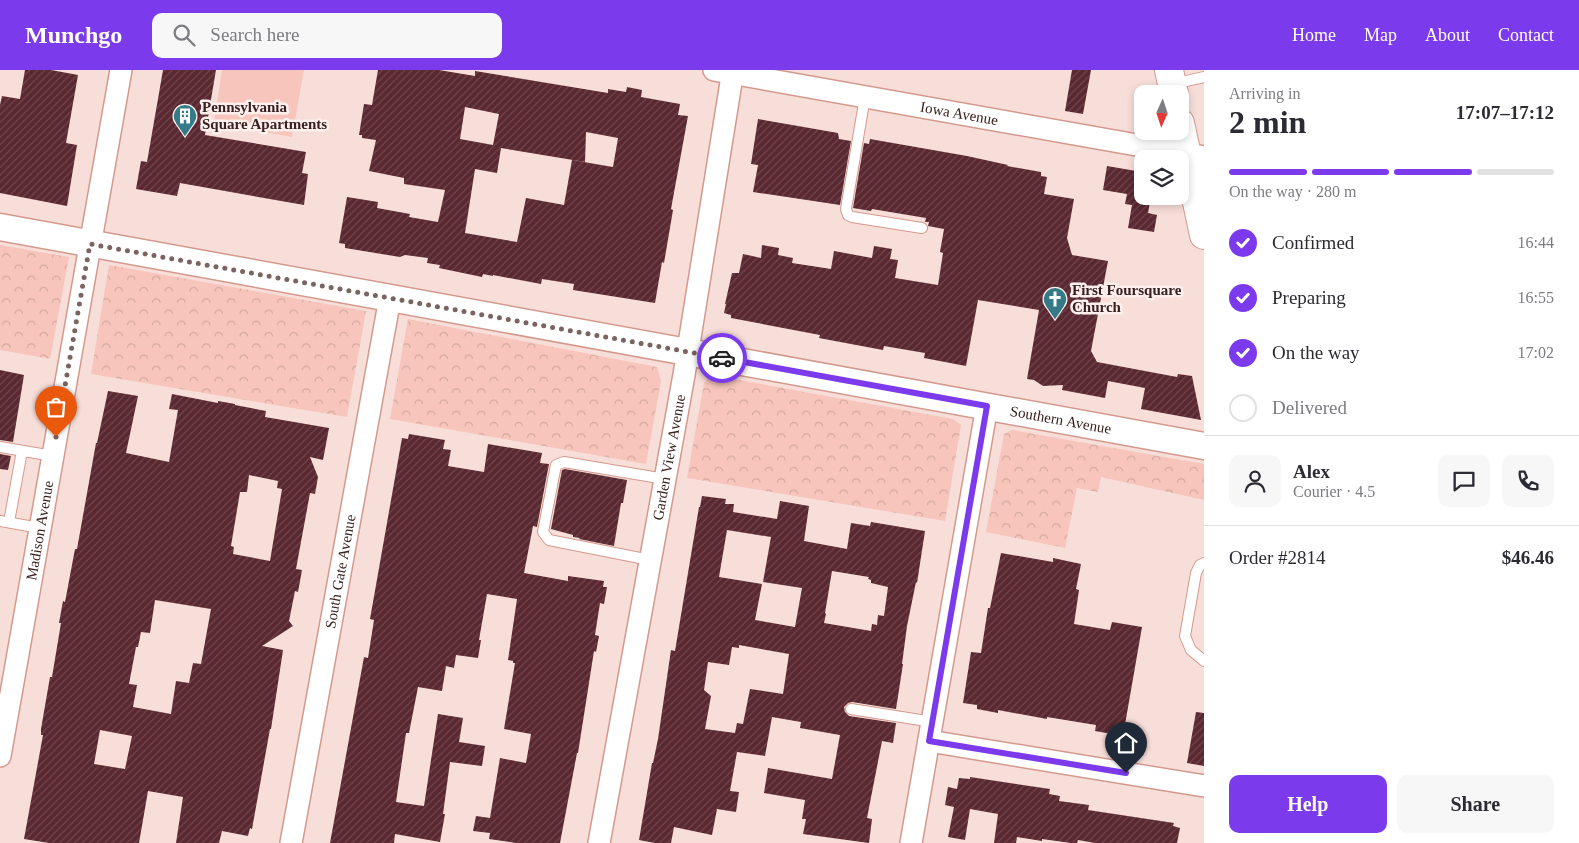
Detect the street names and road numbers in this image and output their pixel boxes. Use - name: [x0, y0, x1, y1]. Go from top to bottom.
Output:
- street label: Iowa Avenue: [919, 99, 1000, 128]
- street label: Garden View Avenue: [650, 393, 688, 522]
- street label: Southern Avenue: [1009, 403, 1113, 437]
- street label: Madison Avenue: [23, 479, 56, 582]
- street label: South Gate Avenue: [322, 513, 359, 630]

